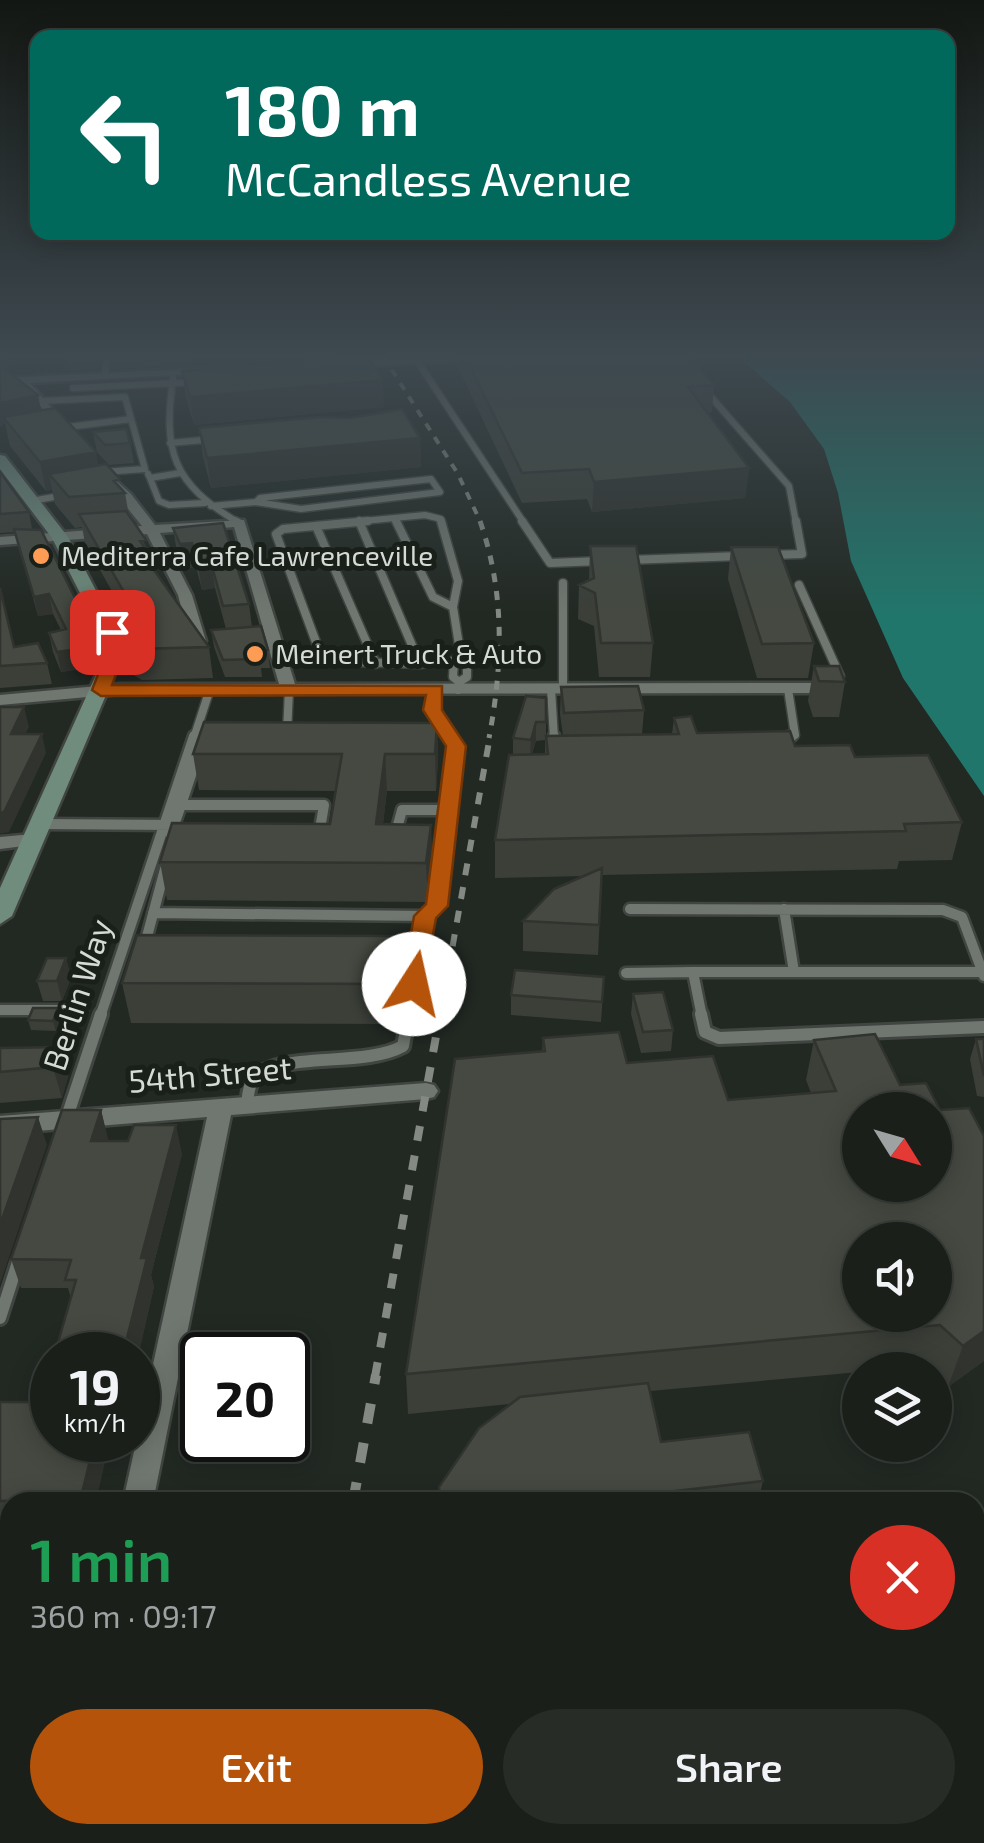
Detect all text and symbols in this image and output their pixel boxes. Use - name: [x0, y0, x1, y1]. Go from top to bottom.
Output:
- text: 180 m: [225, 66, 420, 150]
- icon: left: [60, 70, 190, 200]
- text: McCandless Avenue: [225, 151, 632, 205]
- place label: Mediterra Cafe Lawrenceville: [61, 538, 433, 572]
- marker: Mediterra Cafe Lawrenceville: [30, 545, 52, 567]
- pin: [70, 590, 155, 675]
- icon: arrive: [85, 605, 140, 660]
- place label: Meinert Truck & Auto: [275, 636, 542, 670]
- marker: Meinert Truck & Auto: [244, 643, 266, 665]
- street label: Berlin Way: [34, 914, 118, 1075]
- position arrow: [362, 932, 466, 1036]
- street label: 54th Street: [127, 1047, 293, 1099]
- north arrow: [842, 1092, 952, 1202]
- map controls: [842, 1092, 952, 1462]
- button: sound: [842, 1222, 952, 1332]
- speed limit sign: 20: [180, 1332, 310, 1462]
- button: layers: [842, 1352, 952, 1462]
- text: 19: [69, 1355, 121, 1415]
- text: km/h: [64, 1407, 126, 1437]
- text: 1 min: [30, 1522, 172, 1594]
- button: close: [850, 1525, 955, 1630]
- text: 360 m · 09:17: [30, 1596, 217, 1634]
- button: Exit: [30, 1709, 483, 1824]
- button: Share: [503, 1709, 955, 1824]

